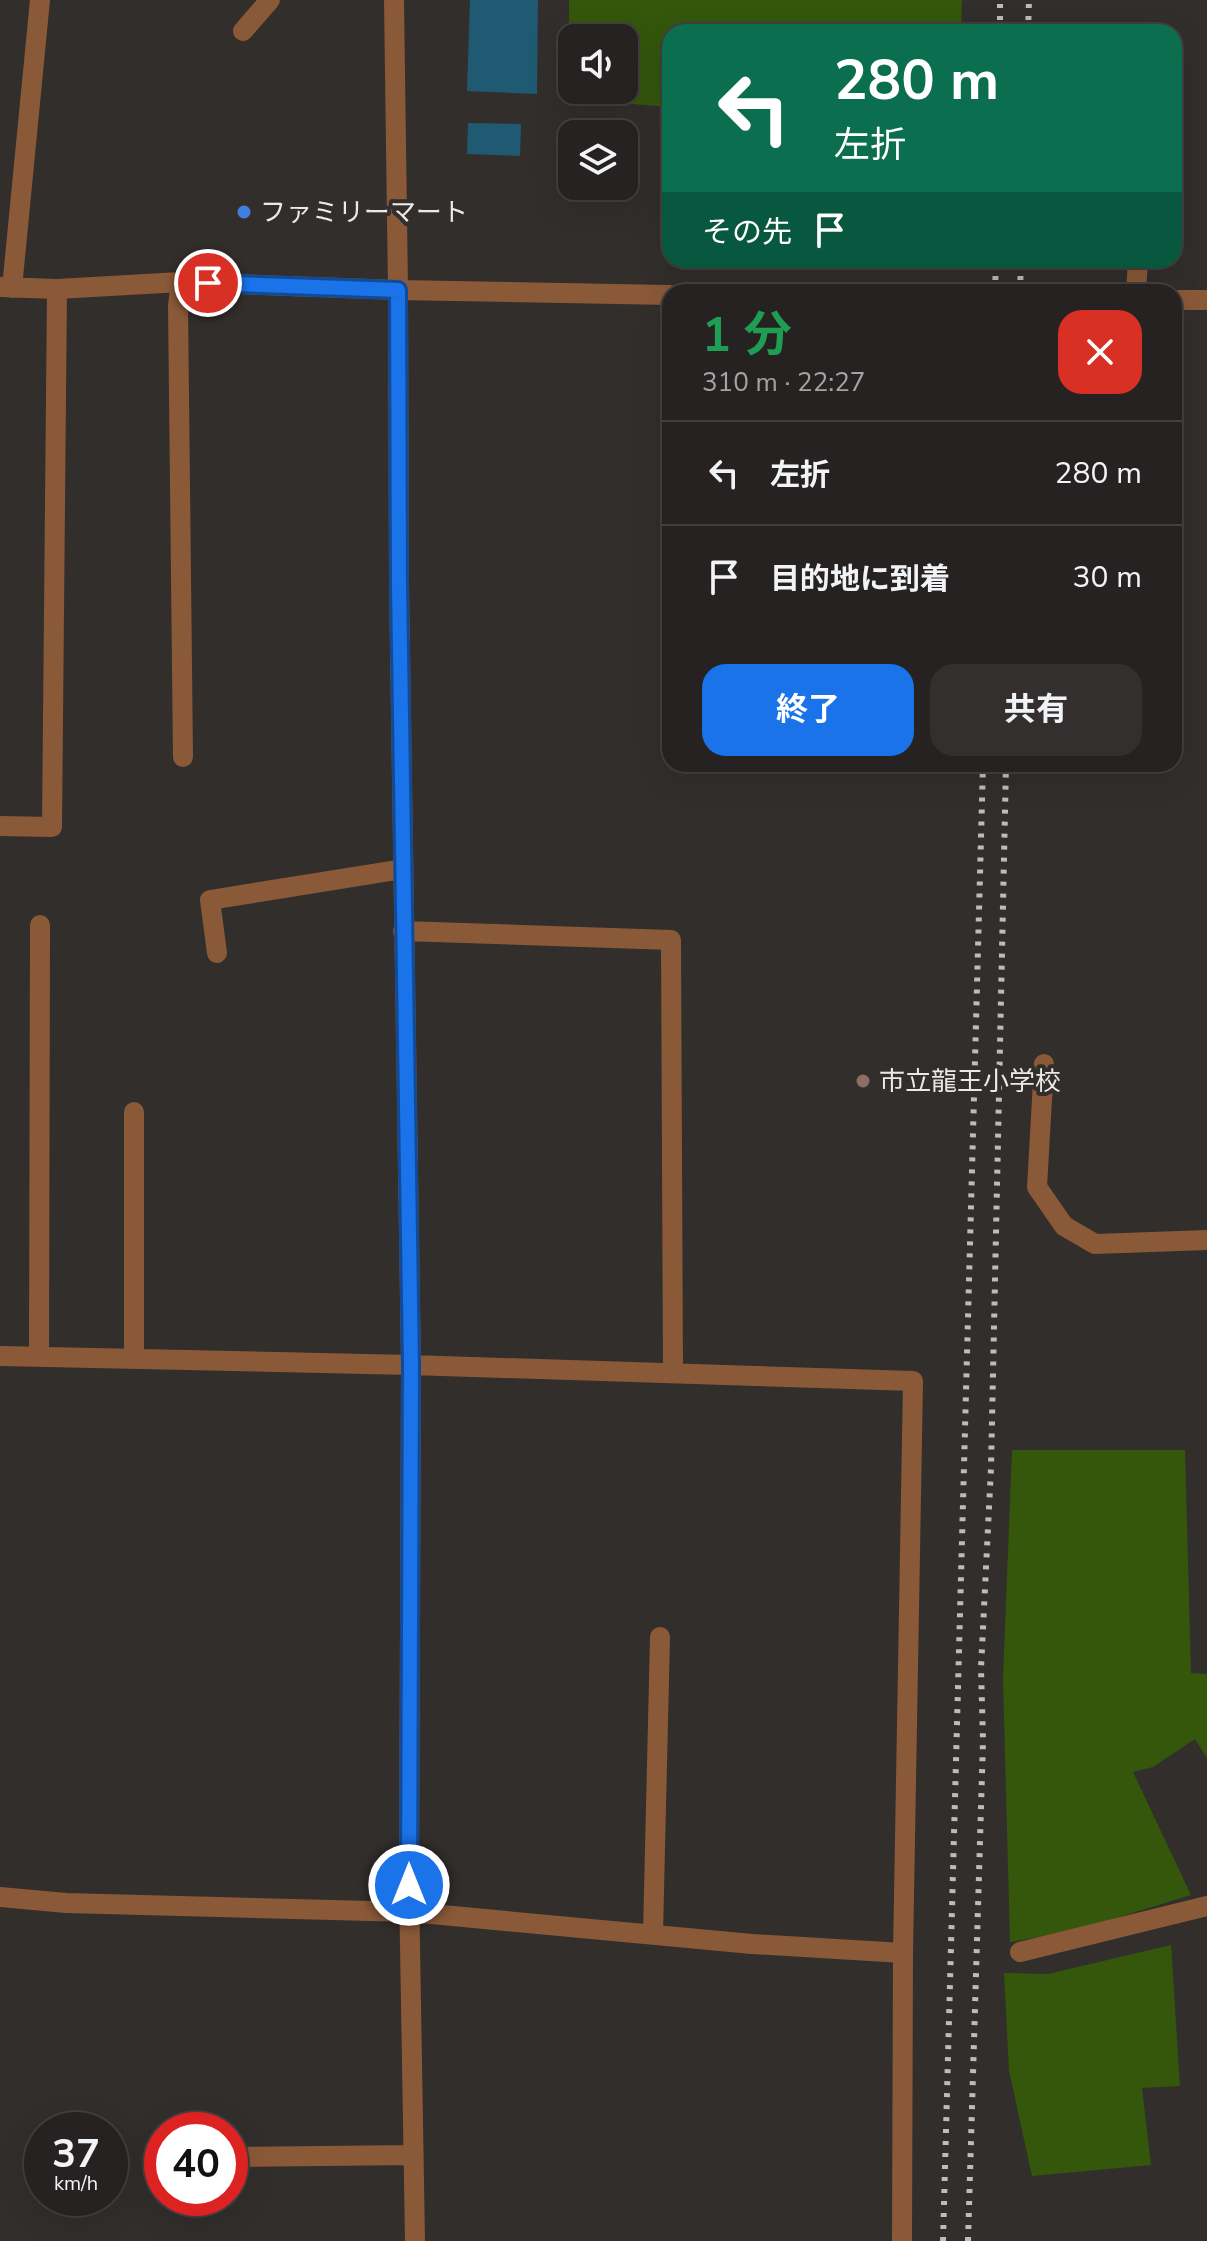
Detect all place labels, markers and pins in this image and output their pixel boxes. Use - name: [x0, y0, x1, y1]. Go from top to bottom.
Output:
- place label: ファミリーマート: [260, 195, 468, 230]
- marker: ファミリーマート: [235, 203, 253, 221]
- pin: [174, 249, 242, 317]
- place label: 市立龍王小学校: [879, 1064, 1061, 1099]
- marker: 市立龍王小学校: [854, 1072, 872, 1090]

